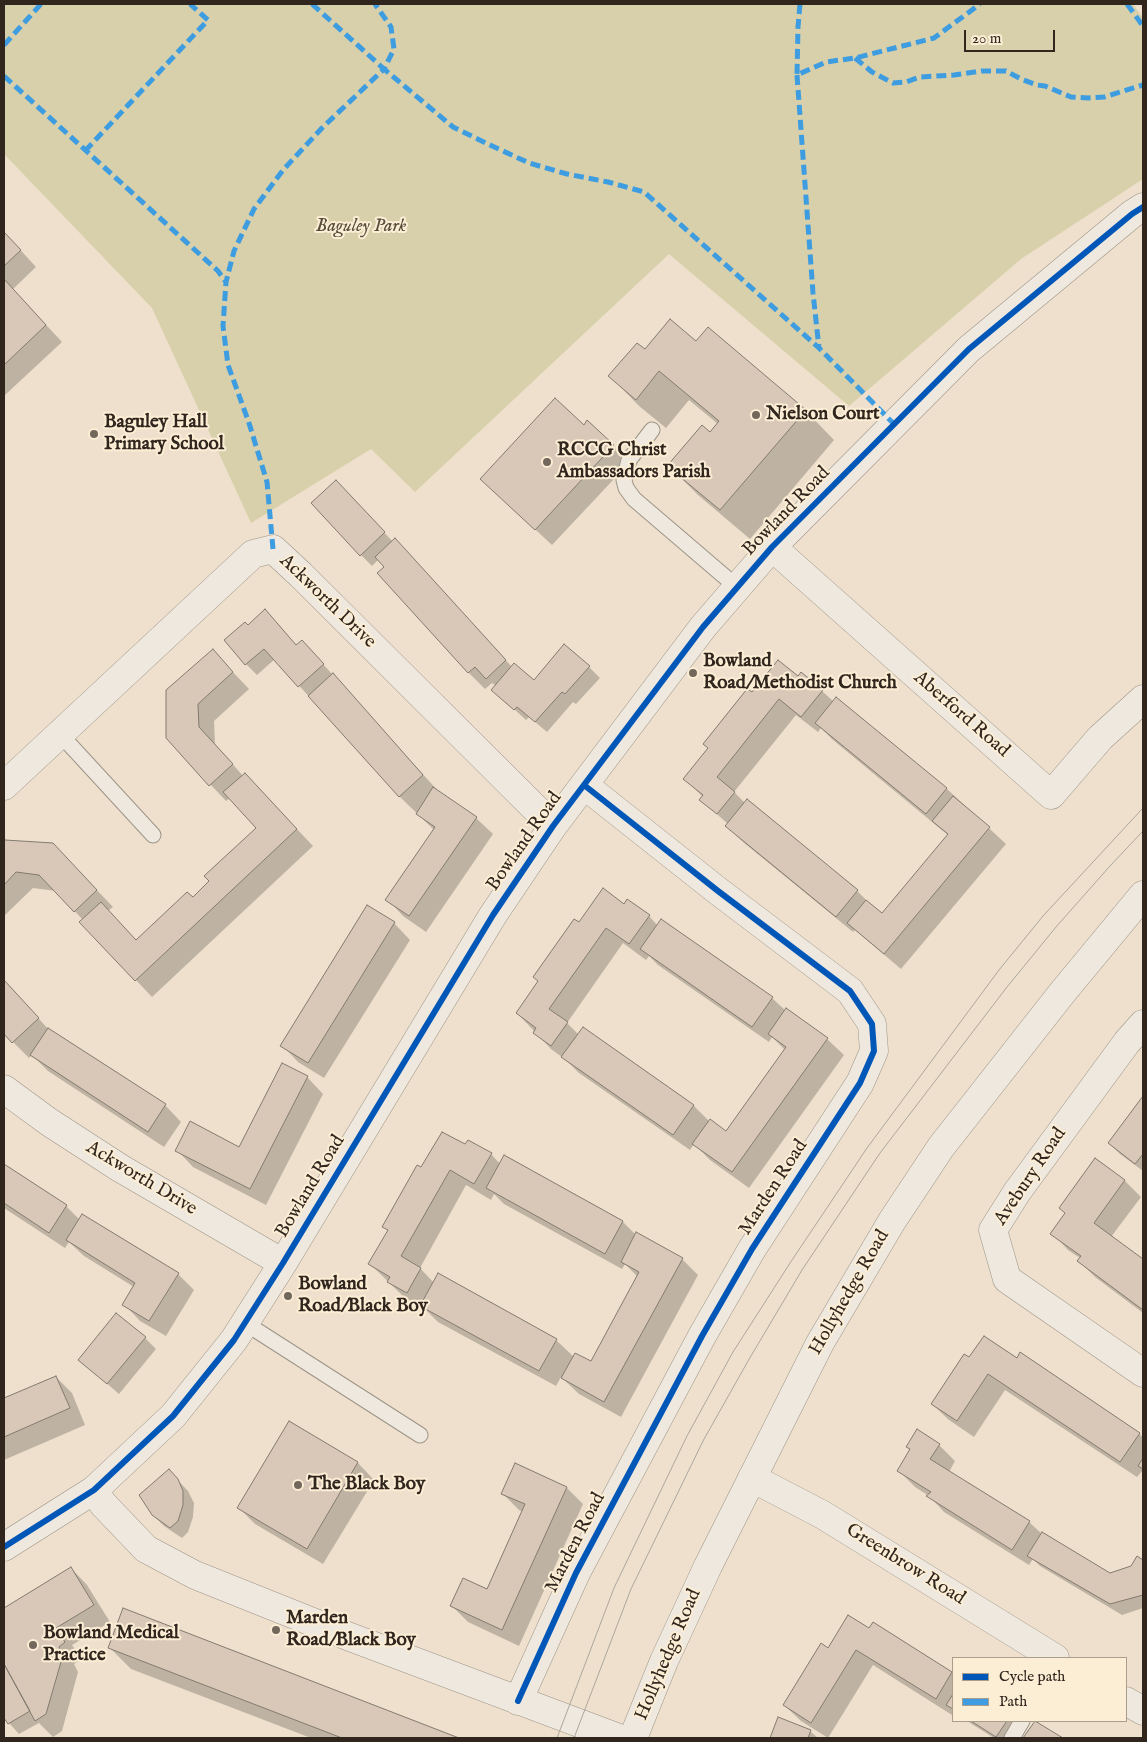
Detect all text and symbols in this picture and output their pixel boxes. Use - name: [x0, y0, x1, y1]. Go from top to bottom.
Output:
- scale bar: [967, 20, 1058, 52]
- text: 20 m: [972, 29, 1001, 48]
- park label: Baguley Park: [316, 216, 406, 238]
- place label: Nielson Court: [766, 404, 879, 426]
- marker: Nielson Court: [750, 409, 762, 421]
- place label: Baguley Hall Primary School: [104, 412, 224, 456]
- marker: Baguley Hall Primary School: [88, 428, 100, 440]
- place label: RCCG Christ Ambassadors Parish: [557, 440, 710, 484]
- marker: RCCG Christ Ambassadors Parish: [541, 456, 553, 468]
- street label: Bowland Road: [739, 462, 835, 562]
- street label: Ackworth Drive: [274, 550, 380, 654]
- place label: Bowland Road/Methodist Church: [703, 651, 897, 695]
- marker: Bowland Road/Methodist Church: [687, 667, 699, 679]
- street label: Aberford Road: [908, 667, 1014, 763]
- street label: Bowland Road: [482, 788, 568, 896]
- street label: Avebury Road: [990, 1124, 1072, 1230]
- street label: Bowland Road: [271, 1132, 351, 1242]
- street label: Marden Road: [735, 1136, 813, 1240]
- street label: Ackworth Drive: [81, 1137, 201, 1221]
- street label: Hollyhedge Road: [805, 1226, 895, 1360]
- place label: Bowland Road/Black Boy: [298, 1274, 428, 1318]
- marker: Bowland Road/Black Boy: [282, 1290, 294, 1302]
- place label: The Black Boy: [308, 1474, 425, 1496]
- marker: The Black Boy: [292, 1479, 304, 1491]
- street label: Marden Road: [541, 1489, 611, 1597]
- street label: Greenbrow Road: [841, 1519, 969, 1611]
- street label: Hollyhedge Road: [631, 1586, 707, 1724]
- place label: Marden Road/Black Boy: [286, 1608, 416, 1652]
- place label: Bowland Medical Practice: [43, 1623, 179, 1667]
- marker: Marden Road/Black Boy: [270, 1624, 282, 1636]
- marker: Bowland Medical Practice: [27, 1639, 39, 1651]
- legend: [952, 1657, 1127, 1722]
- text: Cycle path: [999, 1667, 1065, 1686]
- text: Path: [999, 1692, 1027, 1711]

